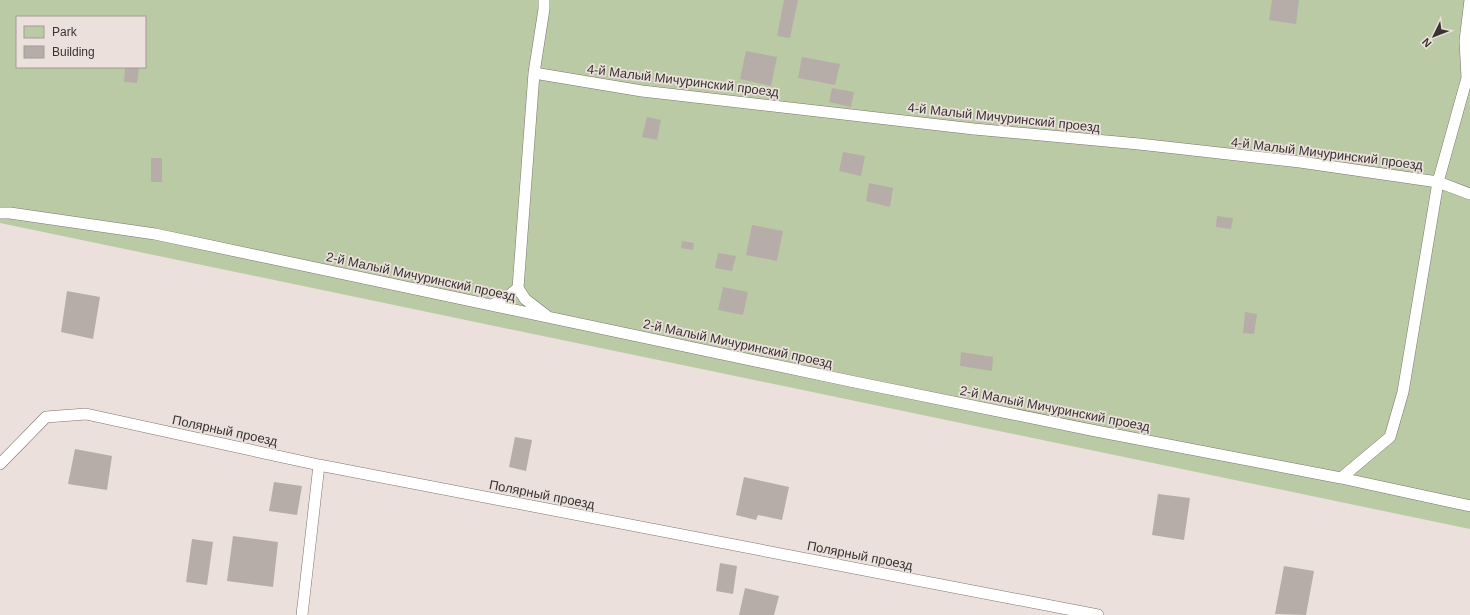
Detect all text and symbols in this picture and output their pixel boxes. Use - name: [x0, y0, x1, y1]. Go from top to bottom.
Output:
- legend: [16, 16, 146, 68]
- north arrow: [1414, 16, 1454, 56]
- text: Park: [52, 25, 78, 39]
- text: N: [1420, 36, 1434, 50]
- text: Building: [52, 45, 95, 59]
- street label: 4-й Малый Мичуринский проезд: [586, 61, 780, 100]
- street label: 4-й Малый Мичуринский проезд: [907, 100, 1101, 135]
- street label: 4-й Малый Мичуринский проезд: [1230, 134, 1424, 173]
- street label: 2-й Малый Мичуринский проезд: [325, 249, 517, 304]
- street label: 2-й Малый Мичуринский проезд: [642, 316, 834, 371]
- street label: 2-й Малый Мичуринский проезд: [959, 383, 1152, 434]
- street label: Полярный проезд: [171, 412, 279, 449]
- street label: Полярный проезд: [488, 477, 596, 512]
- street label: Полярный проезд: [806, 538, 914, 573]

